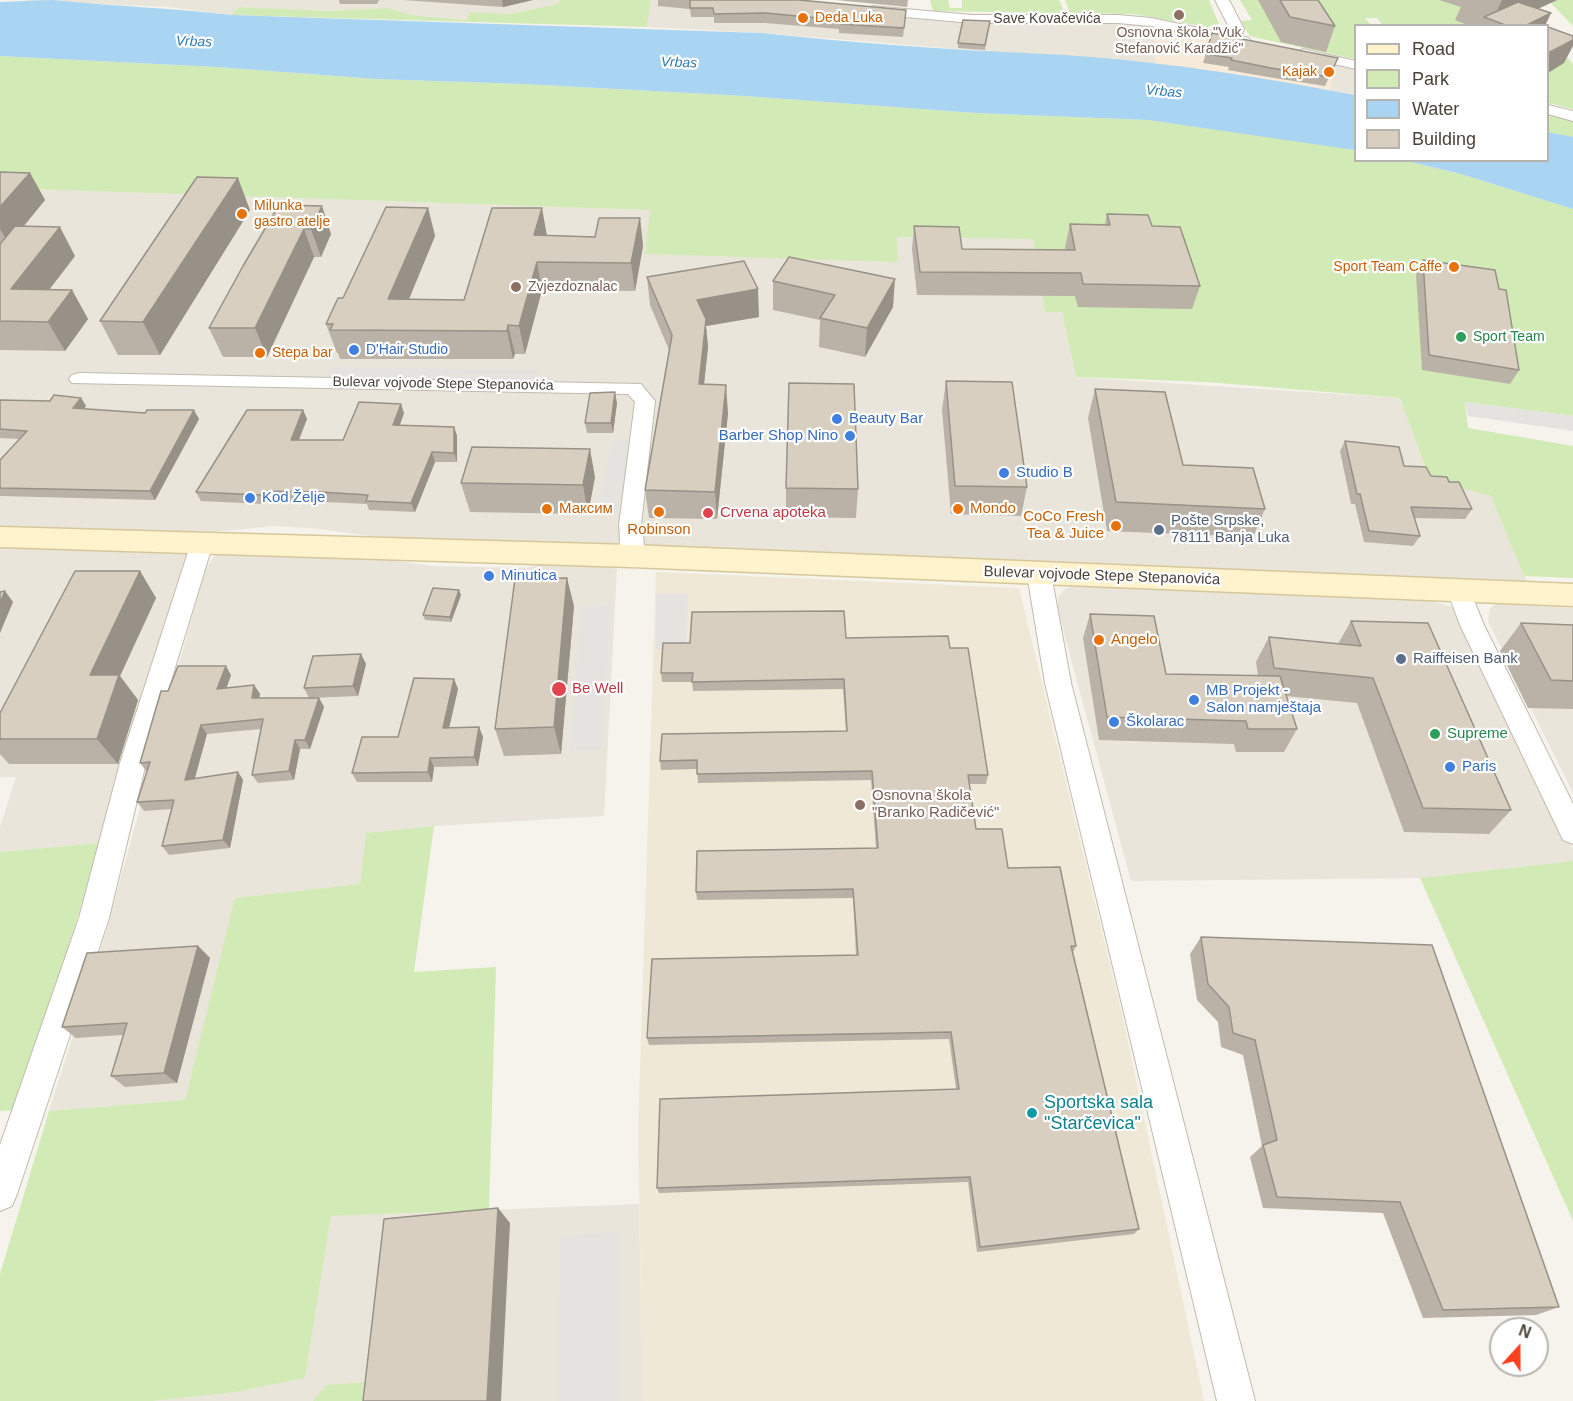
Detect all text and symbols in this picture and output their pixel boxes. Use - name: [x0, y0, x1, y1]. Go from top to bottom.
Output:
- marker: Osnovna škola "Vuk Stefanović Karadžić": [1172, 8, 1186, 22]
- place label: Deda Luka: [815, 10, 883, 26]
- marker: Deda Luka: [796, 11, 810, 25]
- street label: Save Kovačevića: [993, 11, 1101, 27]
- legend: [1354, 24, 1549, 162]
- place label: Osnovna škola "Vuk Stefanović Karadžić": [1115, 25, 1243, 57]
- water label: Vrbas: [176, 33, 212, 51]
- text: Road: [1412, 39, 1455, 59]
- water label: Vrbas: [661, 54, 697, 72]
- place label: Kajak: [1282, 64, 1317, 80]
- marker: Kajak: [1322, 65, 1336, 79]
- text: Park: [1412, 69, 1449, 89]
- water label: Vrbas: [1145, 82, 1183, 102]
- text: Water: [1412, 99, 1459, 119]
- text: Building: [1412, 129, 1476, 149]
- place label: Milunka gastro atelje: [254, 198, 330, 231]
- marker: Milunka gastro atelje: [235, 207, 249, 221]
- place label: Sport Team Caffe: [1333, 259, 1442, 275]
- marker: Sport Team Caffe: [1447, 260, 1461, 274]
- place label: Zvjezdoznalac: [528, 279, 617, 295]
- marker: Zvjezdoznalac: [509, 280, 523, 294]
- place label: Sport Team: [1473, 329, 1545, 345]
- marker: Sport Team: [1454, 330, 1468, 344]
- place label: D'Hair Studio: [366, 342, 448, 358]
- marker: D'Hair Studio: [347, 343, 361, 357]
- place label: Stepa bar: [272, 345, 333, 361]
- marker: Stepa bar: [253, 346, 267, 360]
- street label: Bulevar vojvode Stepe Stepanovića: [332, 374, 554, 394]
- place label: Beauty Bar: [849, 410, 923, 428]
- marker: Beauty Bar: [830, 412, 844, 426]
- place label: Barber Shop Nino: [719, 427, 838, 445]
- marker: Barber Shop Nino: [843, 429, 857, 443]
- place label: Studio B: [1016, 464, 1073, 482]
- marker: Studio B: [997, 466, 1011, 480]
- place label: Kod Želje: [262, 489, 325, 507]
- marker: Kod Želje: [243, 491, 257, 505]
- place label: Максим: [559, 500, 613, 518]
- place label: Mondo: [970, 500, 1016, 518]
- marker: Максим: [540, 502, 554, 516]
- marker: Mondo: [951, 502, 965, 516]
- place label: Crvena apoteka: [720, 504, 826, 522]
- marker: Robinson: [652, 505, 666, 519]
- marker: Crvena apoteka: [701, 506, 715, 520]
- place label: CoCo Fresh Tea & Juice: [1023, 508, 1104, 543]
- place label: Pošte Srpske, 78111 Banja Luka: [1171, 512, 1290, 547]
- marker: CoCo Fresh Tea & Juice: [1109, 519, 1123, 533]
- place label: Robinson: [627, 521, 691, 539]
- marker: Pošte Srpske, 78111 Banja Luka: [1152, 523, 1166, 537]
- street label: Bulevar vojvode Stepe Stepanovića: [983, 563, 1221, 589]
- place label: Minutica: [501, 567, 557, 585]
- marker: Minutica: [482, 569, 496, 583]
- place label: Angelo: [1111, 631, 1158, 649]
- marker: Angelo: [1092, 633, 1106, 647]
- place label: Raiffeisen Bank: [1413, 650, 1518, 668]
- marker: Raiffeisen Bank: [1394, 652, 1408, 666]
- marker: Be Well: [550, 680, 568, 698]
- place label: Be Well: [572, 680, 623, 698]
- place label: MB Projekt - Salon namještaja: [1206, 682, 1321, 717]
- marker: MB Projekt - Salon namještaja: [1187, 693, 1201, 707]
- place label: Školarac: [1126, 713, 1184, 731]
- marker: Školarac: [1107, 715, 1121, 729]
- place label: Supreme: [1447, 725, 1508, 743]
- marker: Supreme: [1428, 727, 1442, 741]
- place label: Paris: [1462, 758, 1496, 776]
- marker: Paris: [1443, 760, 1457, 774]
- place label: Osnovna škola "Branko Radičević": [872, 787, 999, 822]
- marker: Osnovna škola "Branko Radičević": [853, 798, 867, 812]
- place label: Sportska sala "Starčevica": [1044, 1092, 1153, 1134]
- marker: Sportska sala "Starčevica": [1025, 1106, 1039, 1120]
- north arrow: [1489, 1317, 1549, 1377]
- text: N: [1516, 1322, 1533, 1342]

